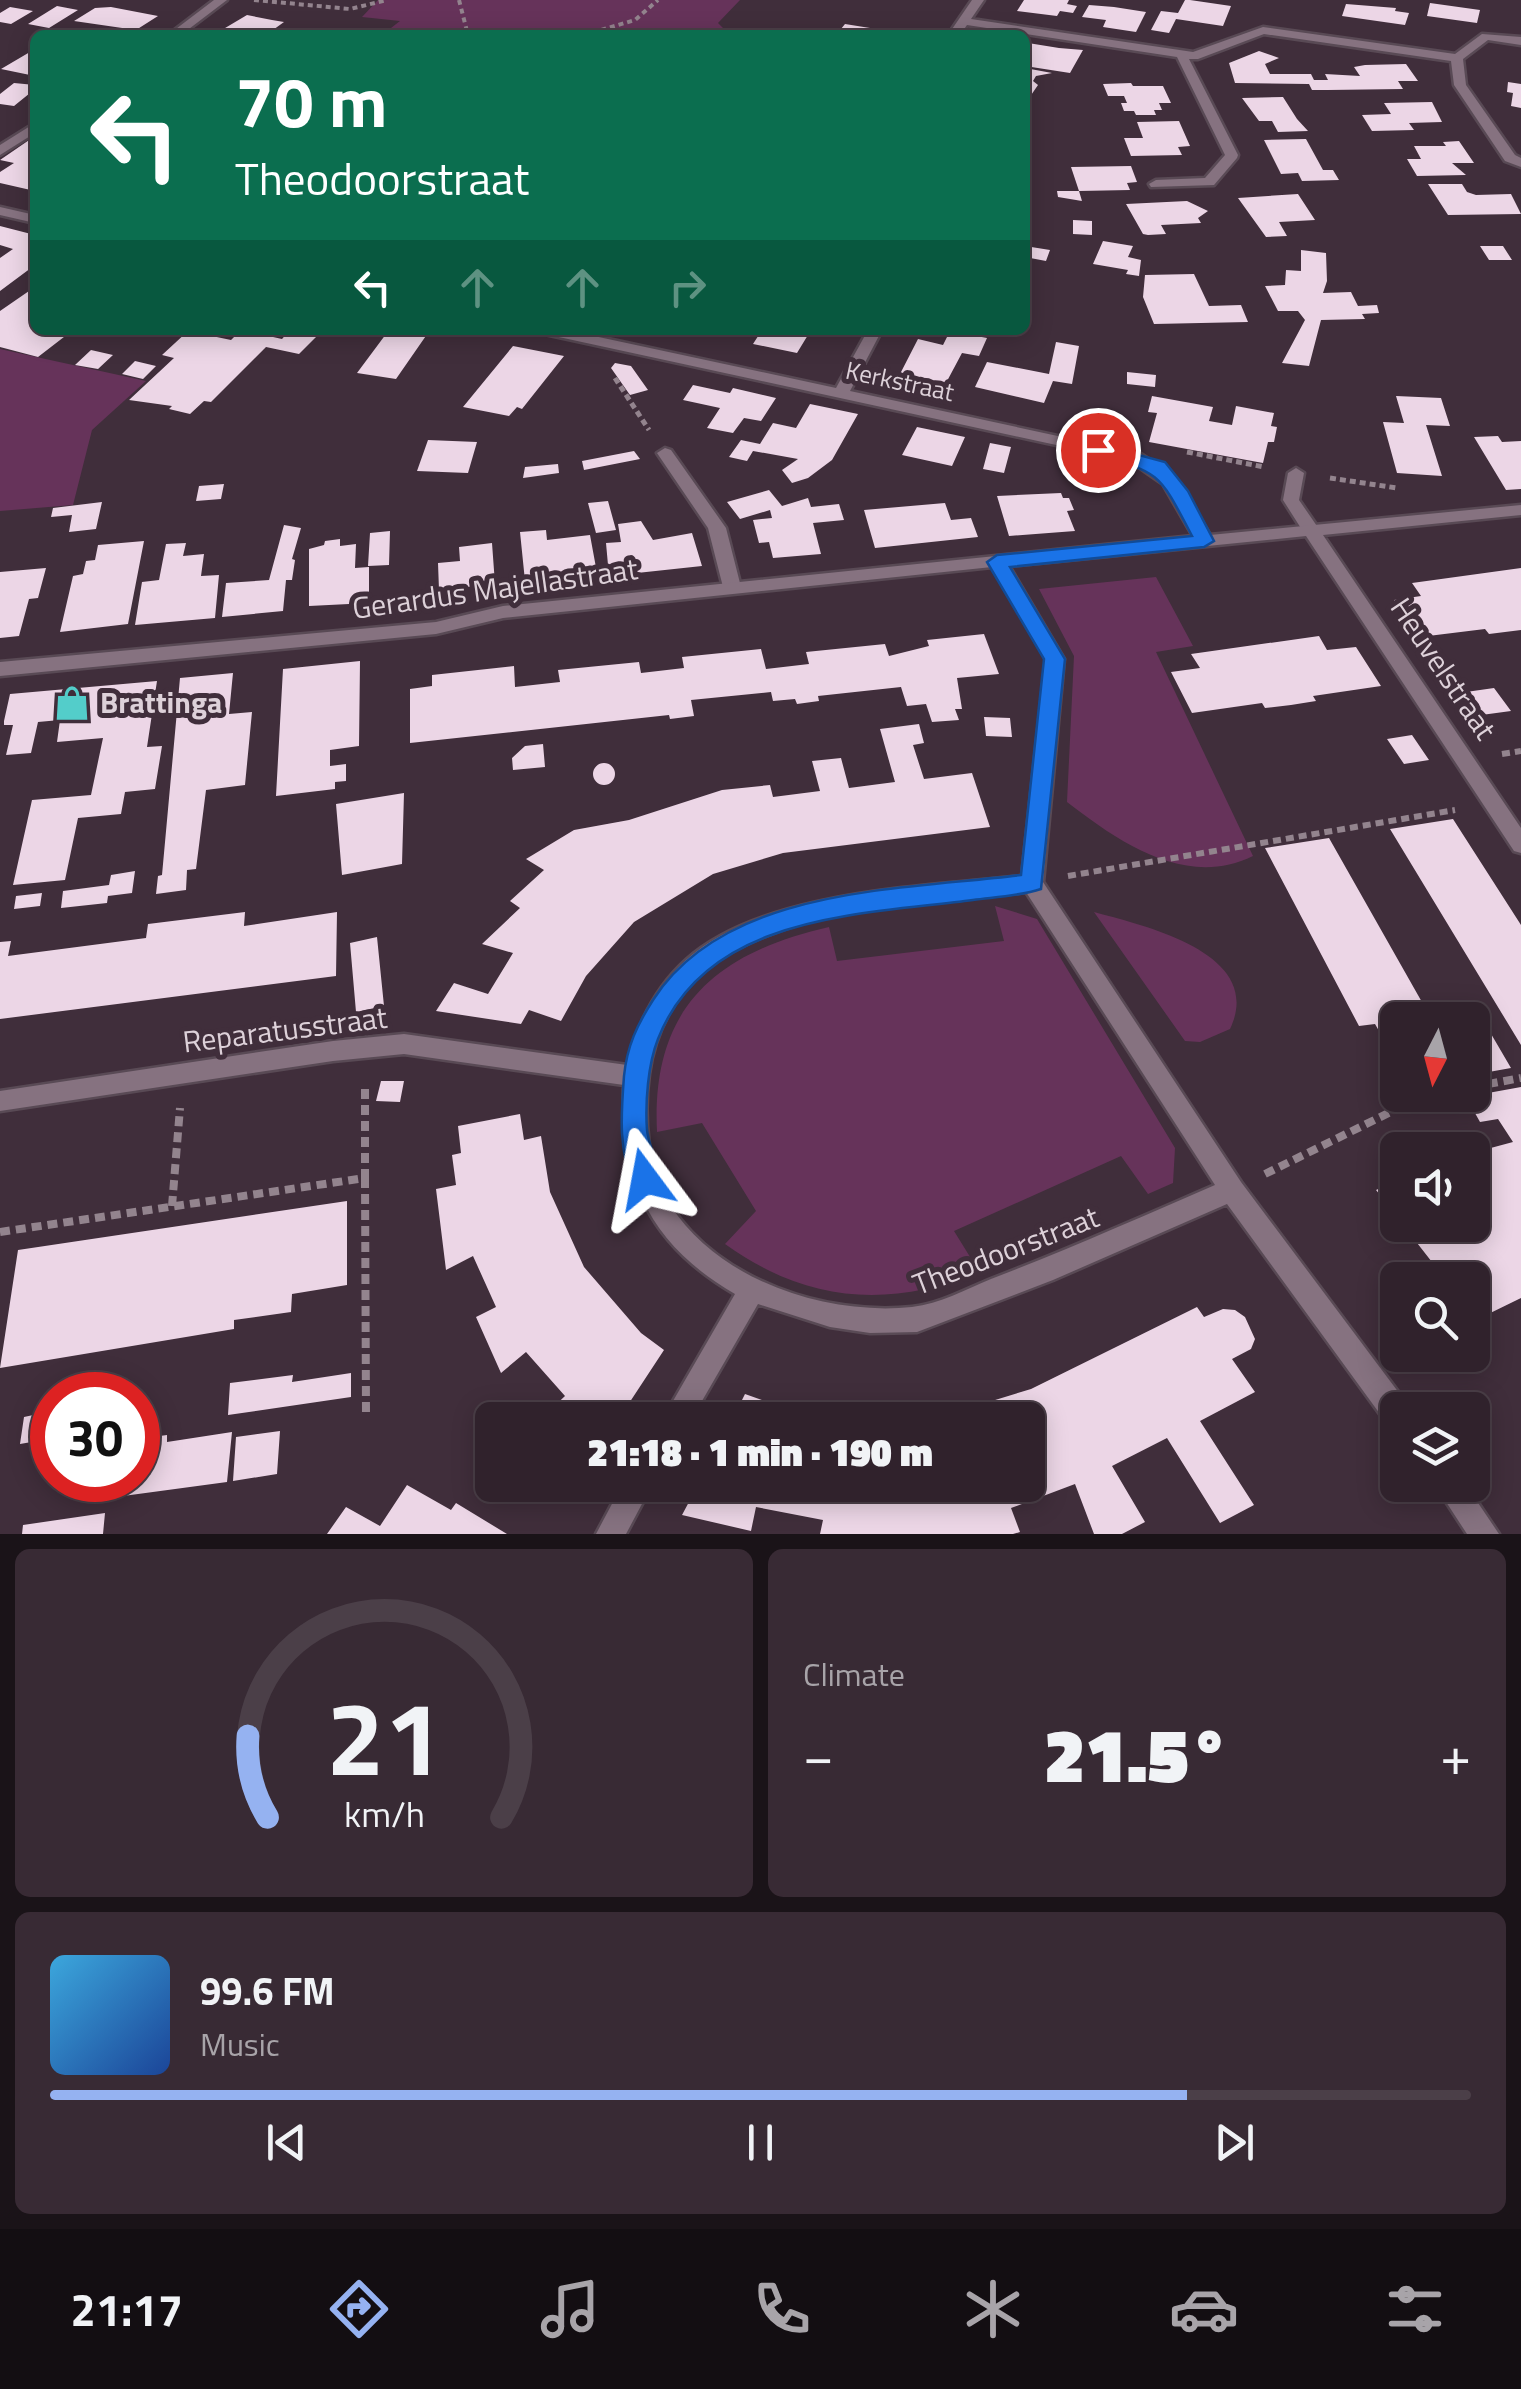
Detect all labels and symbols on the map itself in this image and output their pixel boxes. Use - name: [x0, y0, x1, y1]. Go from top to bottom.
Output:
- street label: Kerkstraat: [842, 351, 958, 411]
- pin: [1056, 408, 1141, 493]
- street label: Gerardus Majellastraat: [349, 545, 641, 631]
- street label: Heuvelstraat: [1379, 588, 1509, 749]
- place label: Brattinga: [100, 679, 222, 725]
- shop icon: Brattinga: [53, 684, 91, 722]
- street label: Reparatusstraat: [180, 994, 390, 1064]
- north arrow: [1380, 1002, 1490, 1112]
- position arrow: [593, 1127, 697, 1231]
- street label: Theodoorstraat: [906, 1193, 1106, 1307]
- speed limit sign: 30: [30, 1372, 160, 1502]

